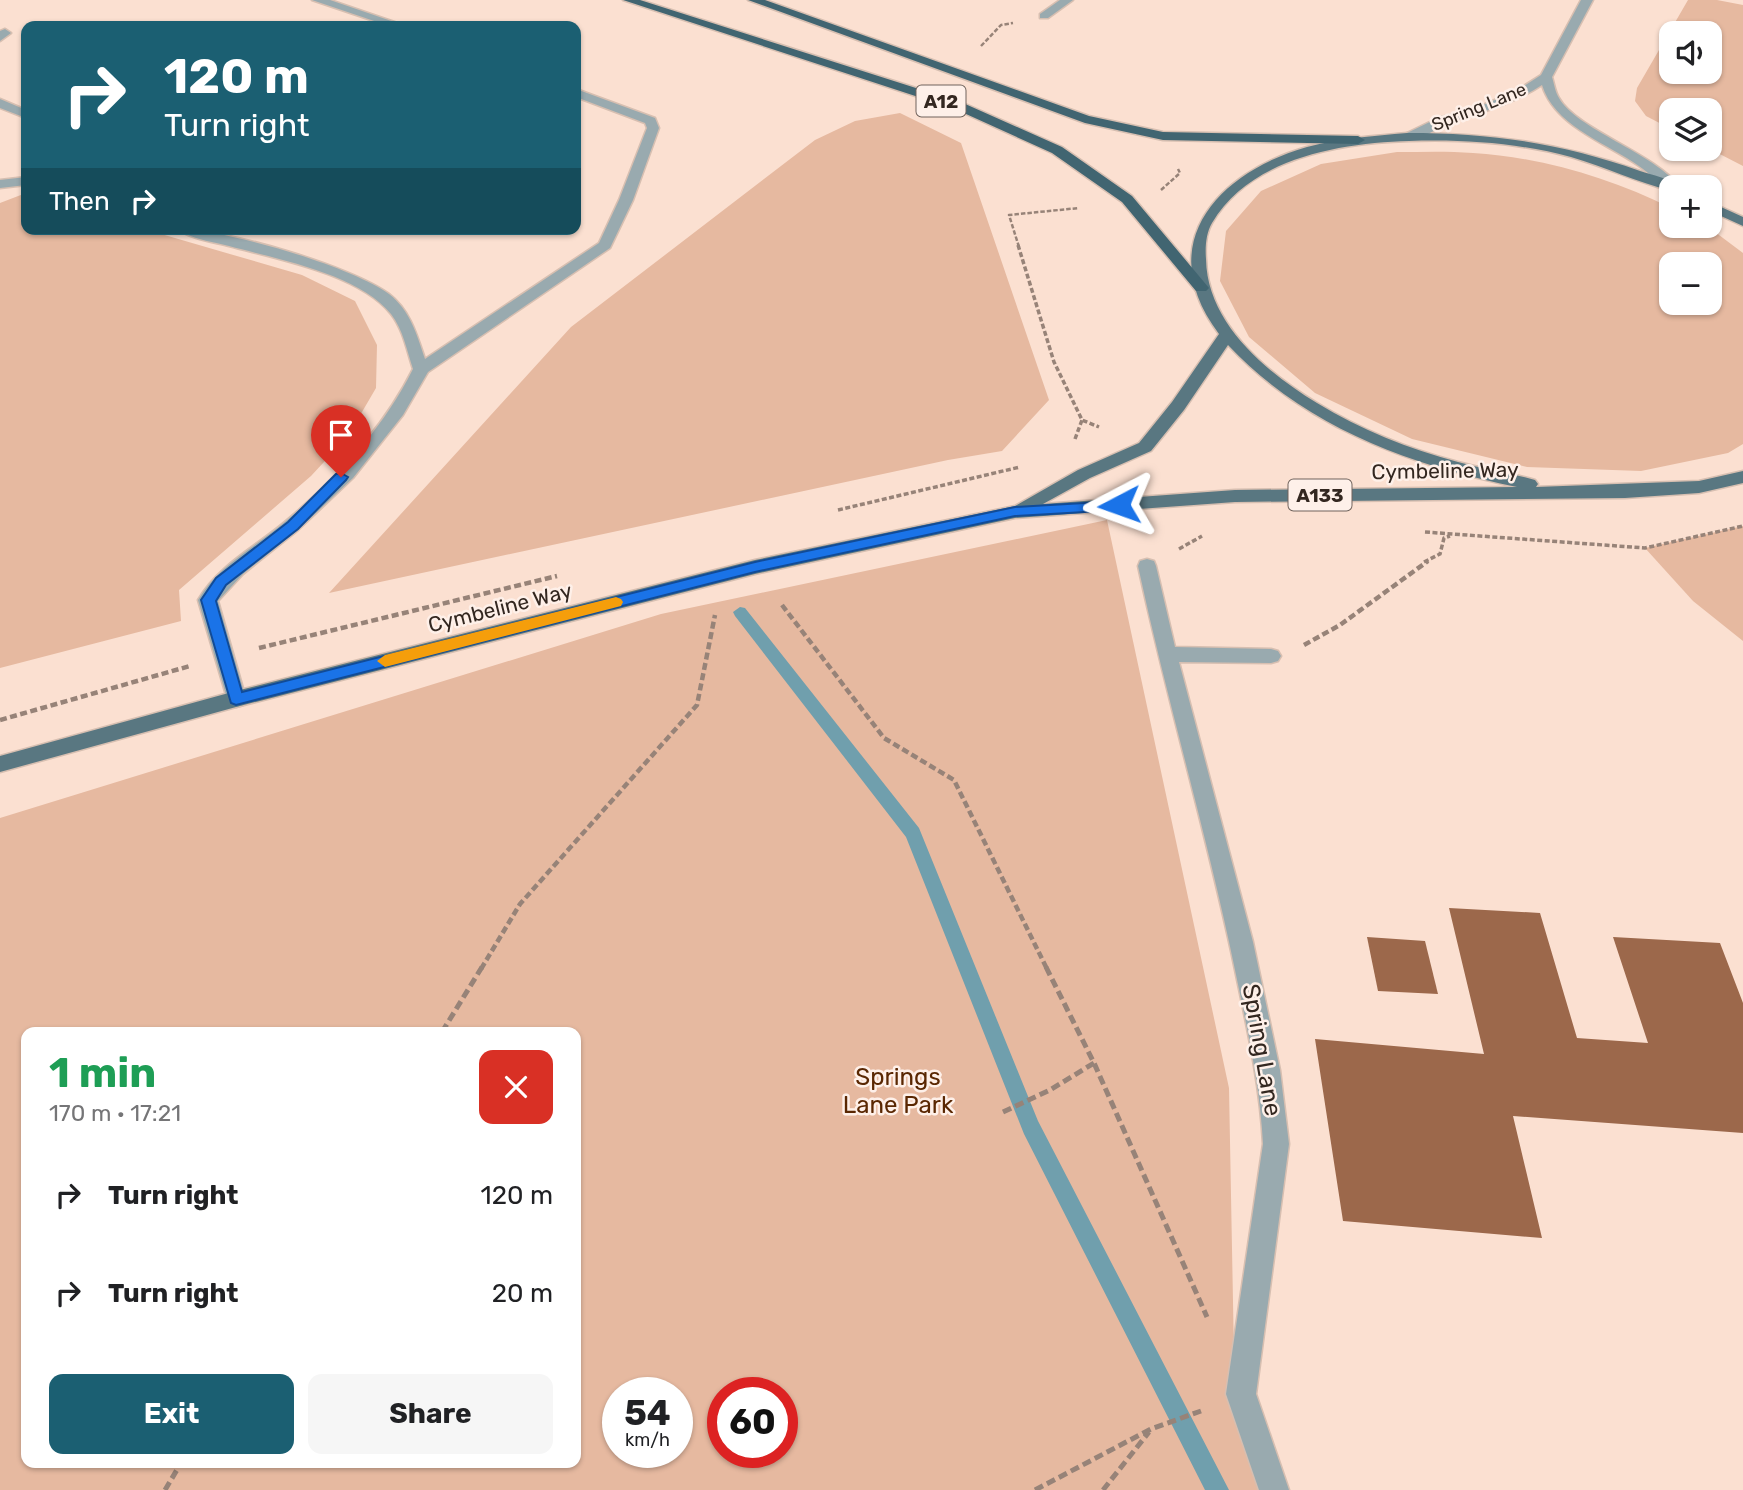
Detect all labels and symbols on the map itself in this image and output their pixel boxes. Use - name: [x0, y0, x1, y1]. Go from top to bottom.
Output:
- street label: Spring Lane: [1428, 78, 1530, 136]
- road number: A12: [916, 86, 965, 116]
- pin: [311, 405, 371, 477]
- street label: Cymbeline Way: [1371, 457, 1519, 484]
- position arrow: [1082, 468, 1156, 542]
- road number: A133: [1288, 480, 1352, 510]
- street label: Cymbeline Way: [425, 577, 575, 637]
- street label: Spring Lane: [1237, 982, 1287, 1118]
- park label: Springs Lane Park: [843, 1063, 954, 1119]
- speed limit sign: 60: [707, 1377, 798, 1468]

